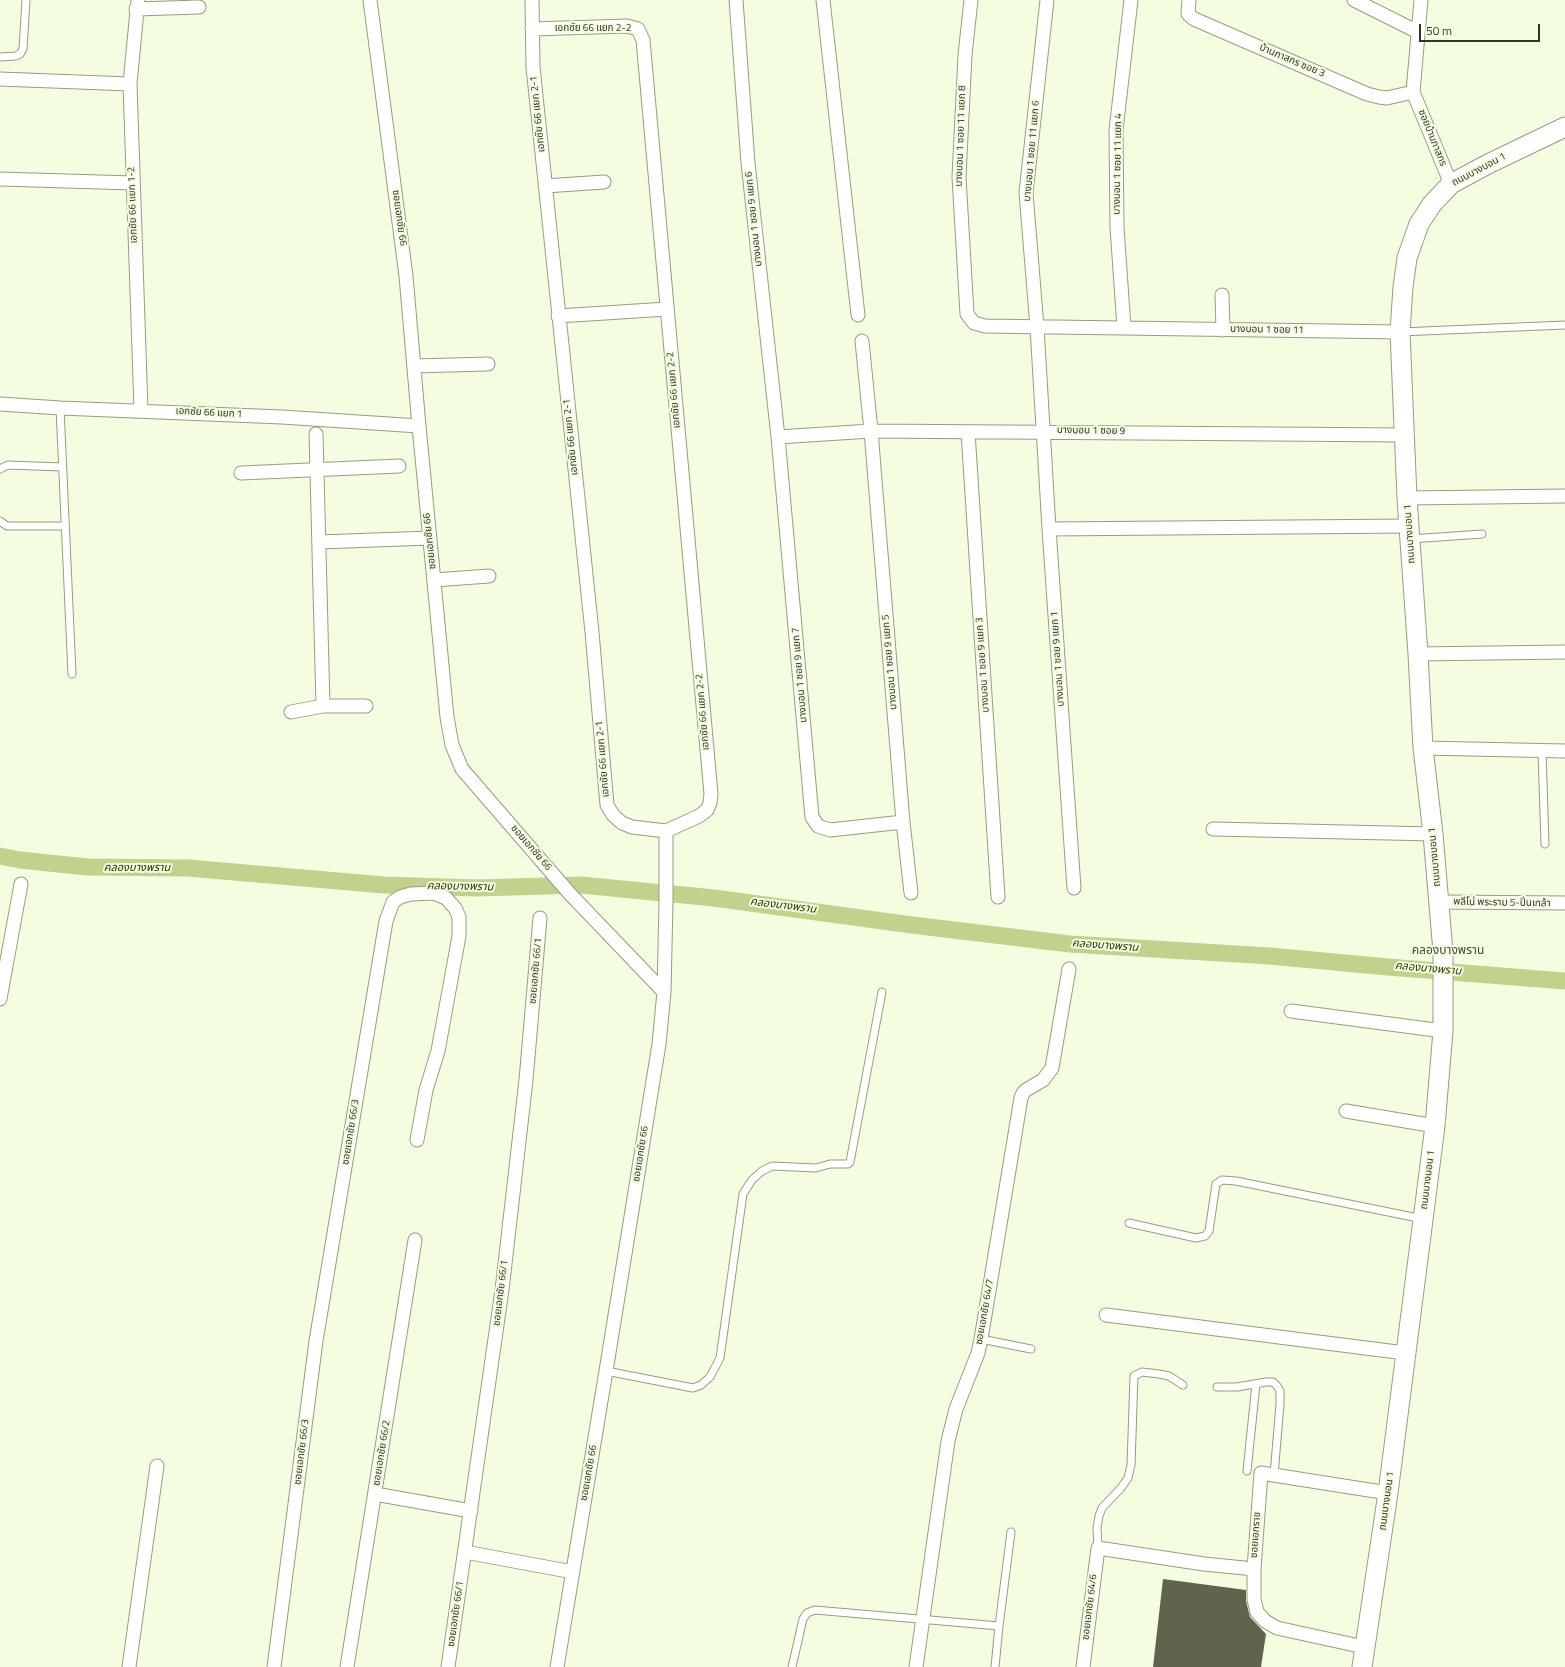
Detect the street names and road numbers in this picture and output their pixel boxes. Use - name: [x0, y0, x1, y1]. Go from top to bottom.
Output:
- street label: เอกชัย 66 แยก 2-2: [555, 23, 631, 35]
- street label: บ้านภาสกร ซอย 3: [1257, 42, 1327, 80]
- street label: เอกชัย 66 แยก 2-1: [528, 75, 548, 153]
- street label: บางบอน 1 ซอย 11 แยก 8: [953, 85, 969, 187]
- street label: บางบอน 1 ซอย 11 แยก 6: [1022, 100, 1042, 202]
- street label: ซอยบ้านภาสกร: [1415, 108, 1449, 168]
- street label: บางบอน 1 ซอย 11 แยก 4: [1111, 113, 1125, 215]
- street label: ถนนบางบอน 1: [1450, 151, 1508, 189]
- street label: เอกชัย 66 แยก 1-2: [126, 166, 140, 244]
- street label: บางบอน 1 ซอย 9 แยก 6: [743, 171, 765, 267]
- street label: ซอยเอกชัย 66: [389, 189, 409, 247]
- street label: บางบอน 1 ซอย 11: [1230, 323, 1304, 337]
- street label: เอกชัย 66 แยก 2-2: [665, 351, 683, 429]
- street label: เอกชัย 66 แยก 2-1: [561, 398, 581, 476]
- street label: เอกชัย 66 แยก 1: [175, 405, 243, 421]
- street label: บางบอน 1 ซอย 9: [1057, 424, 1125, 438]
- street label: ถนนบางบอน 1: [1402, 504, 1418, 564]
- street label: ซอยเอกชัย 66: [421, 512, 439, 570]
- street label: บางบอน 1 ซอย 9 แยก 1: [1049, 611, 1067, 707]
- street label: บางบอน 1 ซอย 9 แยก 5: [880, 614, 900, 710]
- street label: บางบอน 1 ซอย 9 แยก 3: [974, 617, 992, 713]
- street label: บางบอน 1 ซอย 9 แยก 7: [790, 627, 810, 723]
- street label: เอกชัย 66 แยก 2-2: [694, 673, 712, 751]
- street label: เอกชัย 66 แยก 2-1: [594, 720, 612, 798]
- street label: ซอยเอกชัย 66: [508, 823, 554, 873]
- street label: ถนนบางบอน 1: [1426, 827, 1444, 887]
- street label: พลีโน่ พระราม 5-ปิ่นเกล้า: [1453, 896, 1551, 910]
- street label: ซอยเอกชัย 66/1: [527, 937, 545, 1005]
- street label: ซอยเอกชัย 66/3: [340, 1098, 362, 1166]
- street label: ซอยเอกชัย 66: [631, 1125, 651, 1183]
- street label: ถนนบางบอน 1: [1418, 1150, 1438, 1210]
- street label: ซอยเอกชัย 66/1: [491, 1259, 511, 1327]
- street label: ซอยเอกชัย 64/7: [973, 1278, 997, 1346]
- street label: ซอยเอกชัย 66/3: [292, 1418, 312, 1486]
- street label: ซอยเอกชัย 66/2: [371, 1419, 393, 1487]
- street label: ซอยเอกชัย 66: [578, 1444, 600, 1502]
- street label: ถนนบางบอน 1: [1377, 1471, 1397, 1531]
- street label: ซอยเอกราช: [1248, 1512, 1264, 1558]
- street label: ซอยเอกชัย 64/6: [1080, 1573, 1100, 1641]
- street label: ซอยเอกชัย 66/1: [445, 1580, 467, 1648]

